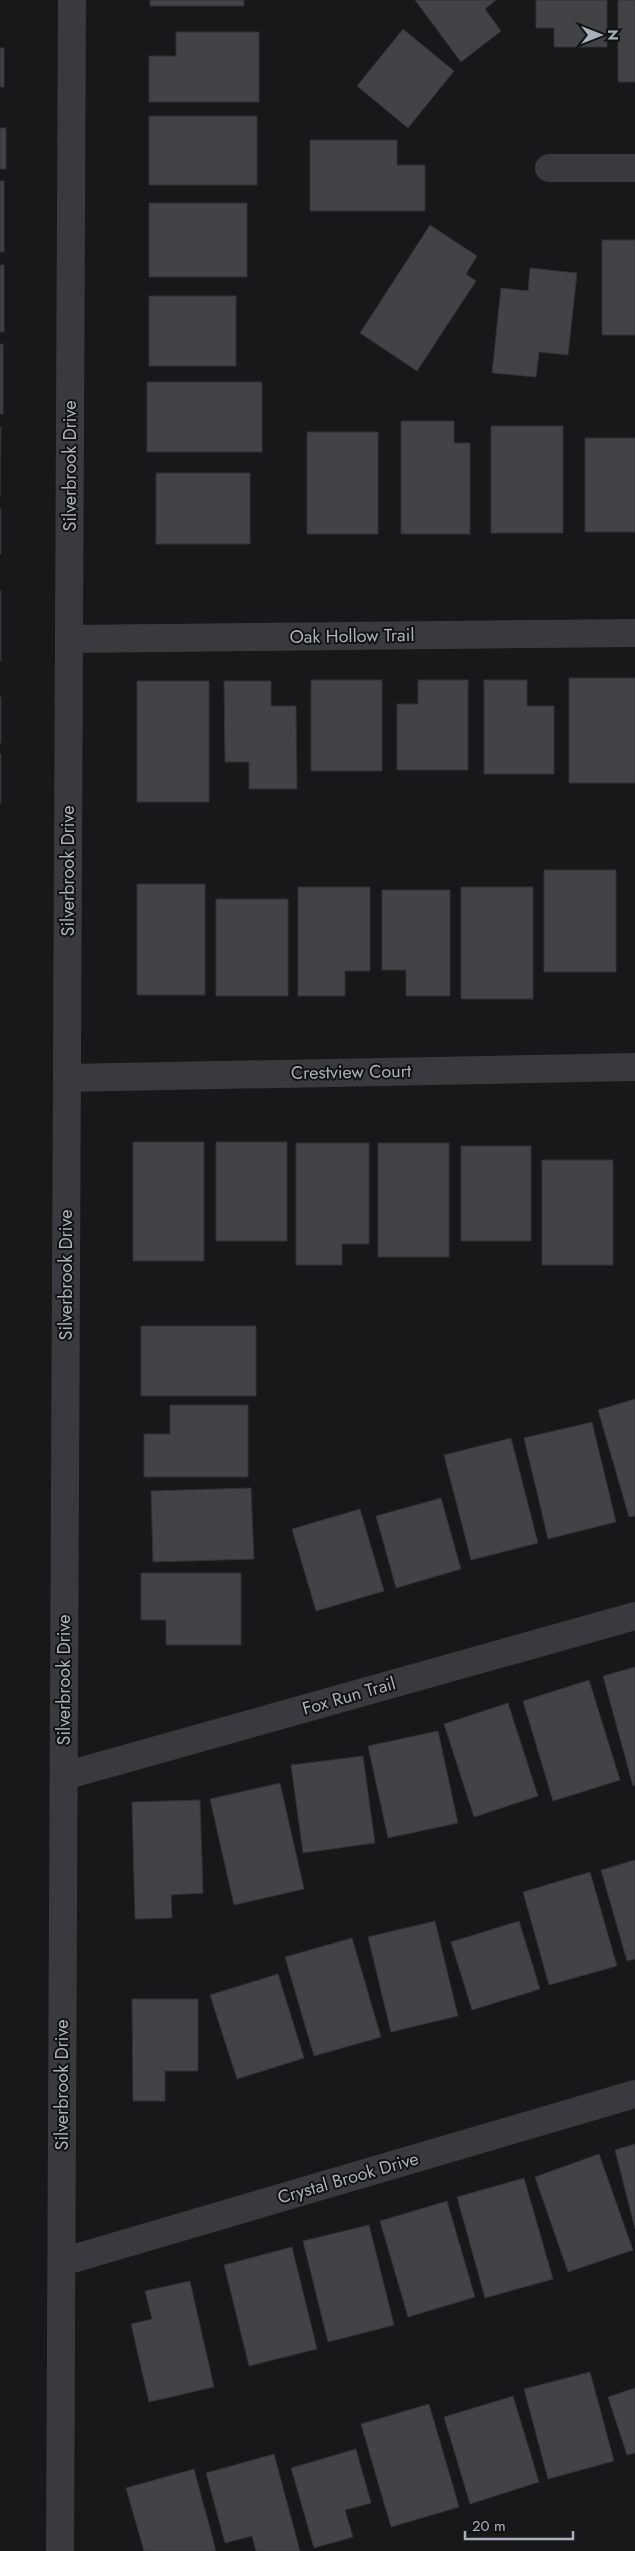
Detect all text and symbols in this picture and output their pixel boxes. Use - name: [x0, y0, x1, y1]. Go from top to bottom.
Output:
- north arrow: [575, 10, 625, 60]
- text: N: [603, 29, 623, 41]
- street label: Silverbrook Drive: [57, 401, 83, 531]
- street label: Oak Hollow Trail: [289, 622, 415, 650]
- street label: Silverbrook Drive: [55, 806, 81, 936]
- street label: Crestview Court: [291, 1058, 412, 1086]
- street label: Silverbrook Drive: [53, 1210, 79, 1340]
- street label: Silverbrook Drive: [51, 1615, 77, 1745]
- street label: Fox Run Trail: [299, 1670, 399, 1722]
- street label: Silverbrook Drive: [49, 2020, 75, 2150]
- street label: Crystal Brook Drive: [274, 2145, 422, 2211]
- scale bar: [465, 2508, 572, 2540]
- text: 20 m: [472, 2515, 506, 2537]

